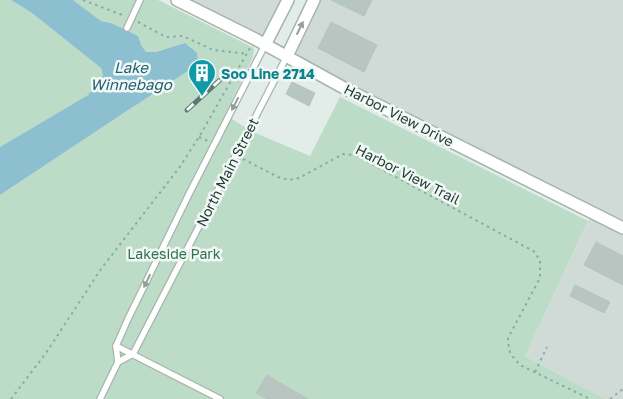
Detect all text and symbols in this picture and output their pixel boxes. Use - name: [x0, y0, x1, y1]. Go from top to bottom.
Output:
- one-way arrow: [296, 21, 304, 35]
- water label: Lake Winnebago: [90, 58, 173, 94]
- building icon: Soo Line 2714: [187, 58, 217, 97]
- place label: Soo Line 2714: [221, 65, 315, 82]
- street label: Harbor View Drive: [341, 80, 457, 150]
- one-way arrow: [231, 97, 239, 111]
- street label: North Main Street: [192, 115, 262, 229]
- street label: Harbor View Trail: [353, 140, 463, 208]
- park label: Lakeside Park: [127, 245, 221, 262]
- one-way arrow: [143, 274, 151, 288]

